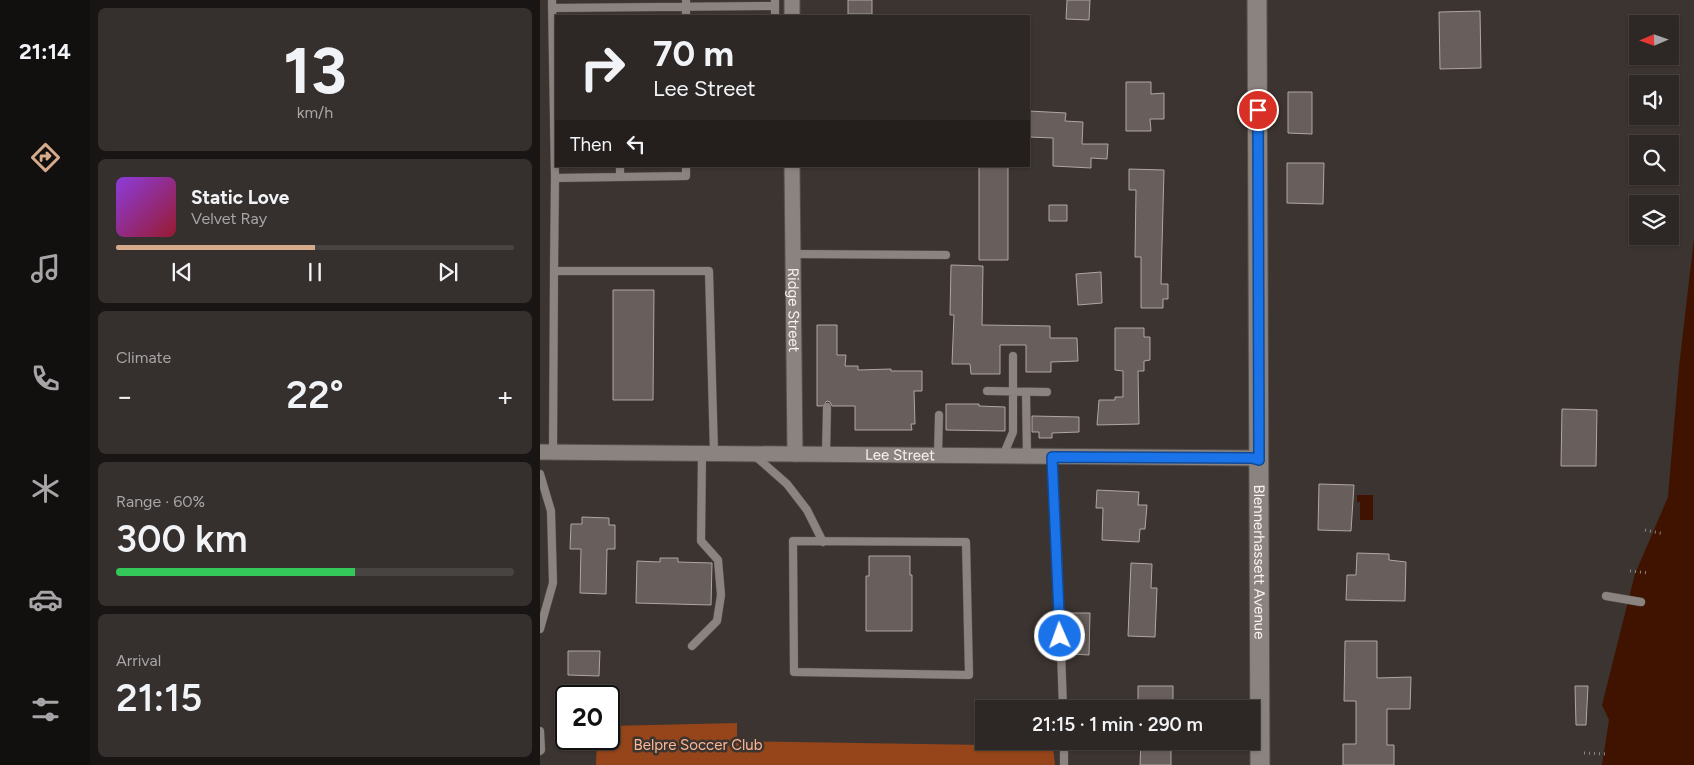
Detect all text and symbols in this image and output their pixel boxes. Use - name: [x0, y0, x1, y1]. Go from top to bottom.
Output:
- north arrow: [1629, 15, 1679, 65]
- map controls: [1629, 15, 1679, 245]
- text: 13: [283, 31, 347, 109]
- text: 70 m: [653, 33, 734, 75]
- icon: right: [570, 35, 635, 100]
- text: 21:14: [19, 38, 71, 65]
- text: Lee Street: [653, 75, 756, 102]
- button: sound: [1629, 75, 1679, 125]
- pin: [1237, 89, 1279, 131]
- icon: arrive: [1244, 96, 1272, 124]
- text: km/h: [297, 103, 333, 122]
- icon: left: [622, 130, 650, 158]
- text: Then: [570, 133, 612, 156]
- button: search: [1629, 135, 1679, 185]
- icon: directions: [28, 140, 63, 175]
- text: Static Love: [191, 186, 289, 209]
- button: layers: [1629, 195, 1679, 245]
- text: Velvet Ray: [191, 209, 267, 228]
- icon: music: [28, 251, 63, 286]
- icon: previous: [168, 258, 196, 286]
- icon: pause: [301, 258, 329, 286]
- icon: next: [434, 258, 462, 286]
- street label: Ridge Street: [784, 268, 803, 353]
- text: Climate: [116, 348, 171, 367]
- icon: phone: [28, 361, 63, 396]
- text: 22°: [286, 372, 344, 418]
- text: −: [116, 379, 133, 413]
- text: +: [497, 379, 514, 413]
- street label: Lee Street: [865, 446, 935, 464]
- icon: climate: [28, 471, 63, 506]
- street label: Blennerhassett Avenue: [1250, 485, 1269, 639]
- text: Range · 60%: [116, 492, 205, 511]
- text: 300 km: [116, 516, 248, 562]
- icon: car: [28, 582, 63, 617]
- position arrow: [1033, 609, 1085, 661]
- text: Arrival: [116, 651, 161, 670]
- text: 21:15: [116, 675, 202, 721]
- speed limit sign: 20: [555, 685, 620, 750]
- icon: filters: [28, 692, 63, 727]
- text: 21:15 · 1 min · 290 m: [1032, 713, 1203, 736]
- park label: Belpre Soccer Club: [634, 736, 763, 754]

